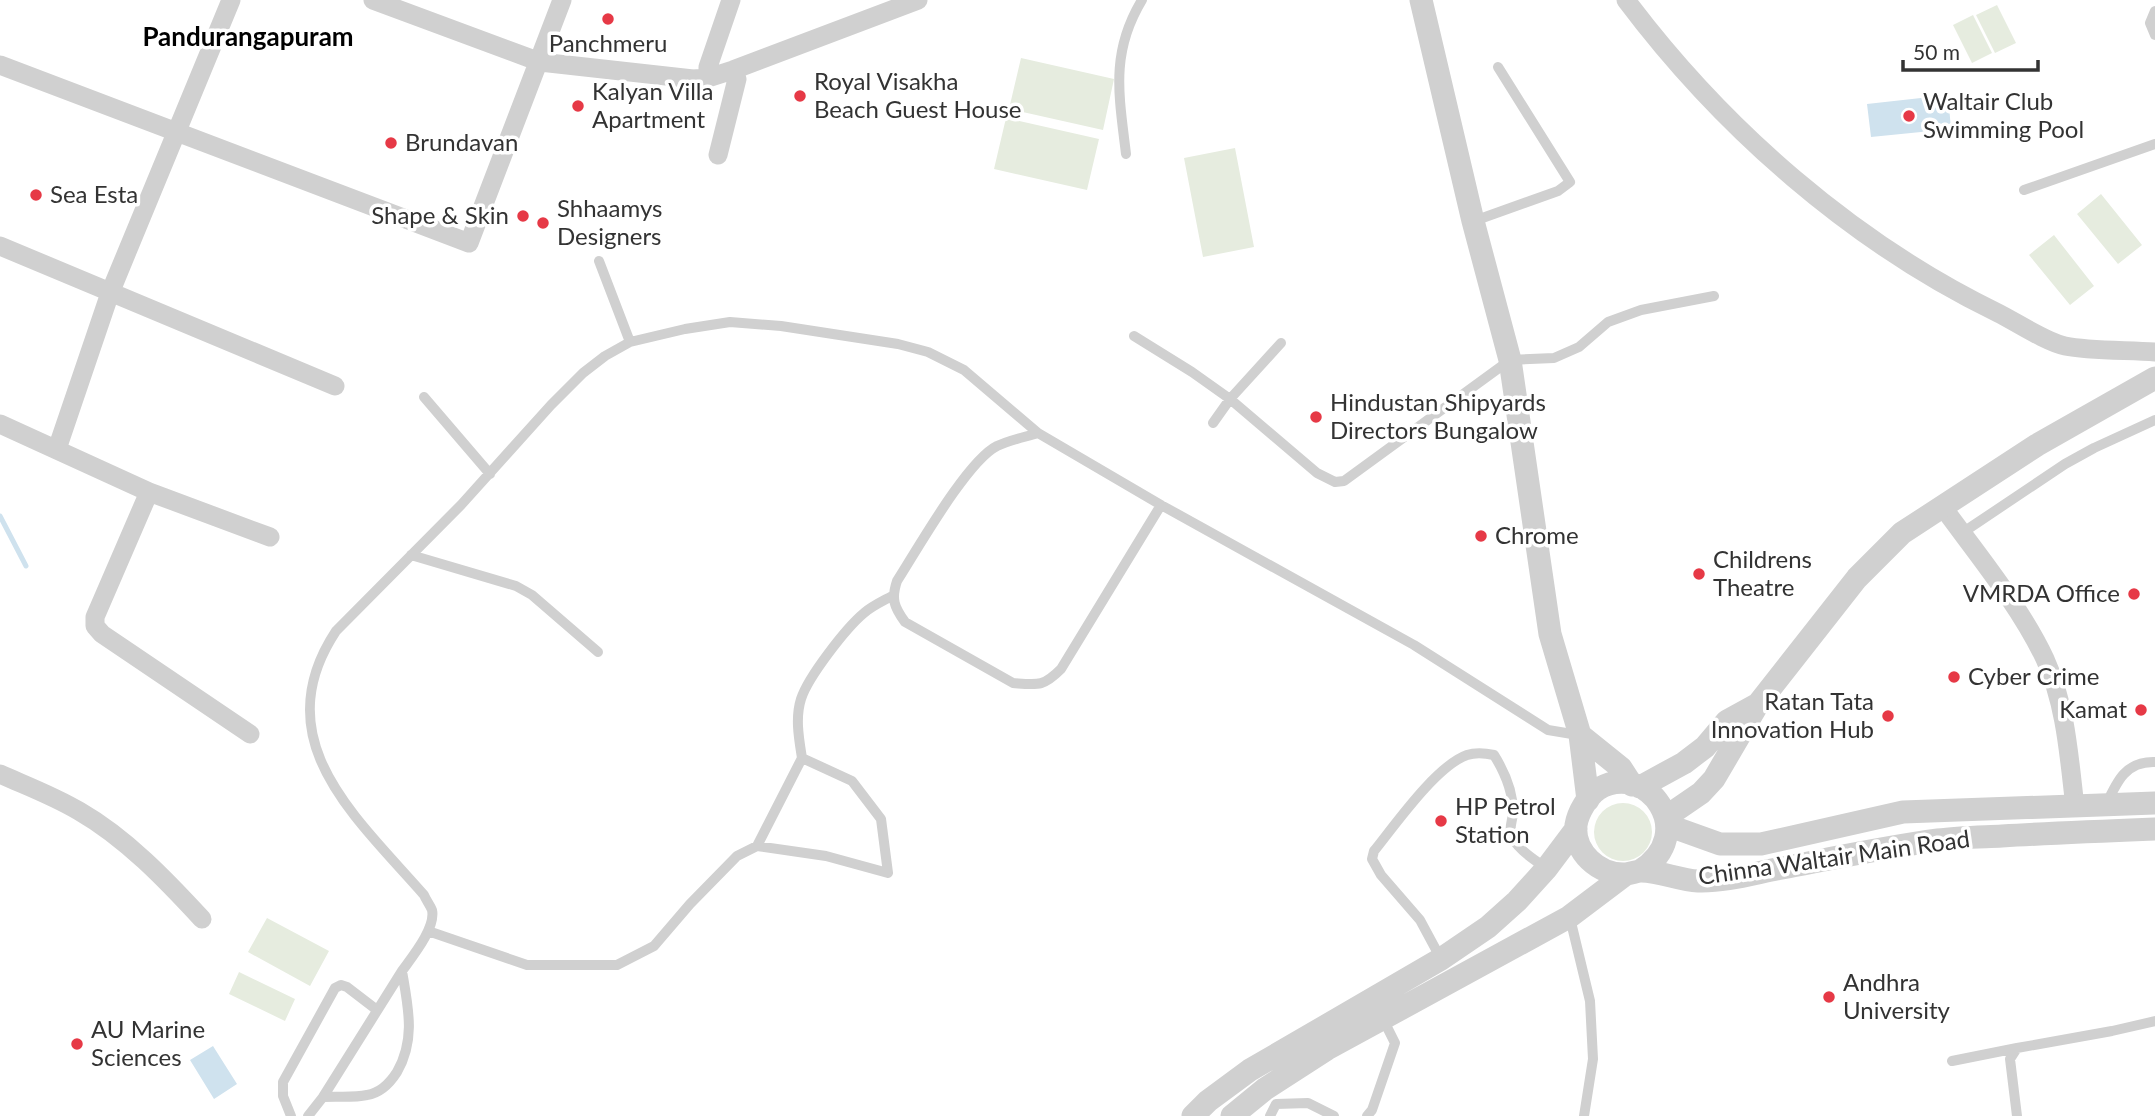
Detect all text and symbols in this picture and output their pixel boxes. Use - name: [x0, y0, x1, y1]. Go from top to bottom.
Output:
- marker: Panchmeru: [600, 11, 616, 27]
- district label: Pandurangapuram: [142, 20, 354, 52]
- place label: Panchmeru: [549, 28, 667, 57]
- scale bar: [1903, 28, 2038, 72]
- text: 50 m: [1913, 39, 1960, 64]
- place label: Royal Visakha Beach Guest House: [814, 66, 1021, 123]
- place label: Kalyan Villa Apartment: [592, 76, 713, 133]
- place label: Waltair Club Swimming Pool: [1923, 86, 2084, 143]
- marker: Royal Visakha Beach Guest House: [792, 88, 808, 104]
- marker: Kalyan Villa Apartment: [570, 98, 586, 114]
- marker: Waltair Club Swimming Pool: [1901, 108, 1917, 124]
- place label: Brundavan: [405, 127, 518, 156]
- marker: Brundavan: [383, 135, 399, 151]
- place label: Sea Esta: [50, 179, 138, 208]
- marker: Sea Esta: [28, 187, 44, 203]
- place label: Shhaamys Designers: [557, 193, 662, 250]
- place label: Shape & Skin: [371, 200, 509, 229]
- marker: Shape & Skin: [515, 208, 531, 224]
- marker: Shhaamys Designers: [535, 215, 551, 231]
- place label: Hindustan Shipyards Directors Bungalow: [1330, 387, 1546, 444]
- marker: Hindustan Shipyards Directors Bungalow: [1308, 409, 1324, 425]
- place label: Chrome: [1495, 520, 1579, 549]
- marker: Chrome: [1473, 528, 1489, 544]
- place label: Childrens Theatre: [1713, 544, 1812, 601]
- marker: Childrens Theatre: [1691, 566, 1707, 582]
- place label: VMRDA Office: [1963, 578, 2120, 607]
- marker: VMRDA Office: [2126, 586, 2142, 602]
- place label: Cyber Crime: [1968, 661, 2099, 690]
- marker: Cyber Crime: [1946, 669, 1962, 685]
- place label: Ratan Tata Innovation Hub: [1711, 686, 1874, 743]
- place label: Kamat: [2059, 694, 2127, 723]
- marker: Kamat: [2133, 702, 2149, 718]
- marker: Ratan Tata Innovation Hub: [1880, 708, 1896, 724]
- place label: HP Petrol Station: [1455, 791, 1556, 848]
- marker: HP Petrol Station: [1433, 813, 1449, 829]
- street label: Chinna Waltair Main Road: [1696, 823, 1971, 890]
- place label: Andhra University: [1843, 967, 1951, 1024]
- marker: Andhra University: [1821, 989, 1837, 1005]
- place label: AU Marine Sciences: [91, 1014, 205, 1071]
- marker: AU Marine Sciences: [69, 1036, 85, 1052]

